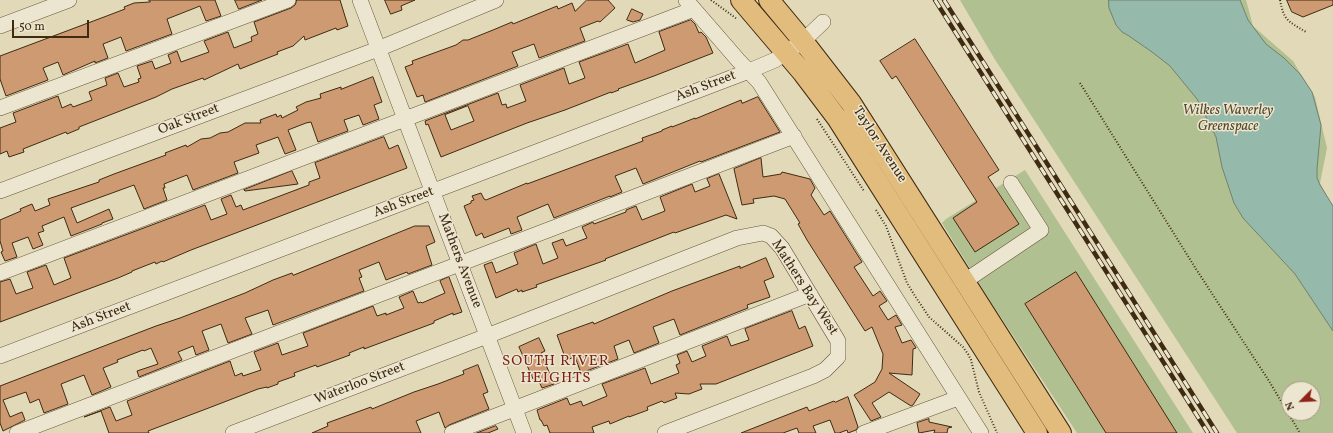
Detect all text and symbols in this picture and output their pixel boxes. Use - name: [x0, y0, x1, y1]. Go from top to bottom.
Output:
- scale bar: [14, 12, 91, 38]
- text: 50 m: [19, 19, 45, 35]
- street label: Ash Street: [673, 68, 739, 106]
- street label: Oak Street: [156, 101, 222, 139]
- park label: Wilkes Waverley Greenspace: [1183, 103, 1273, 136]
- street label: Taylor Avenue: [848, 104, 910, 186]
- street label: Ash Street: [371, 184, 437, 222]
- street label: Mathers Avenue: [433, 211, 485, 311]
- street label: Mathers Bay West: [767, 237, 841, 339]
- street label: Ash Street: [68, 299, 134, 337]
- district label: SOUTH RIVER HEIGHTS: [502, 353, 610, 388]
- street label: Waterloo Street: [312, 359, 408, 409]
- north arrow: [1281, 381, 1321, 421]
- text: N: [1282, 399, 1299, 412]

